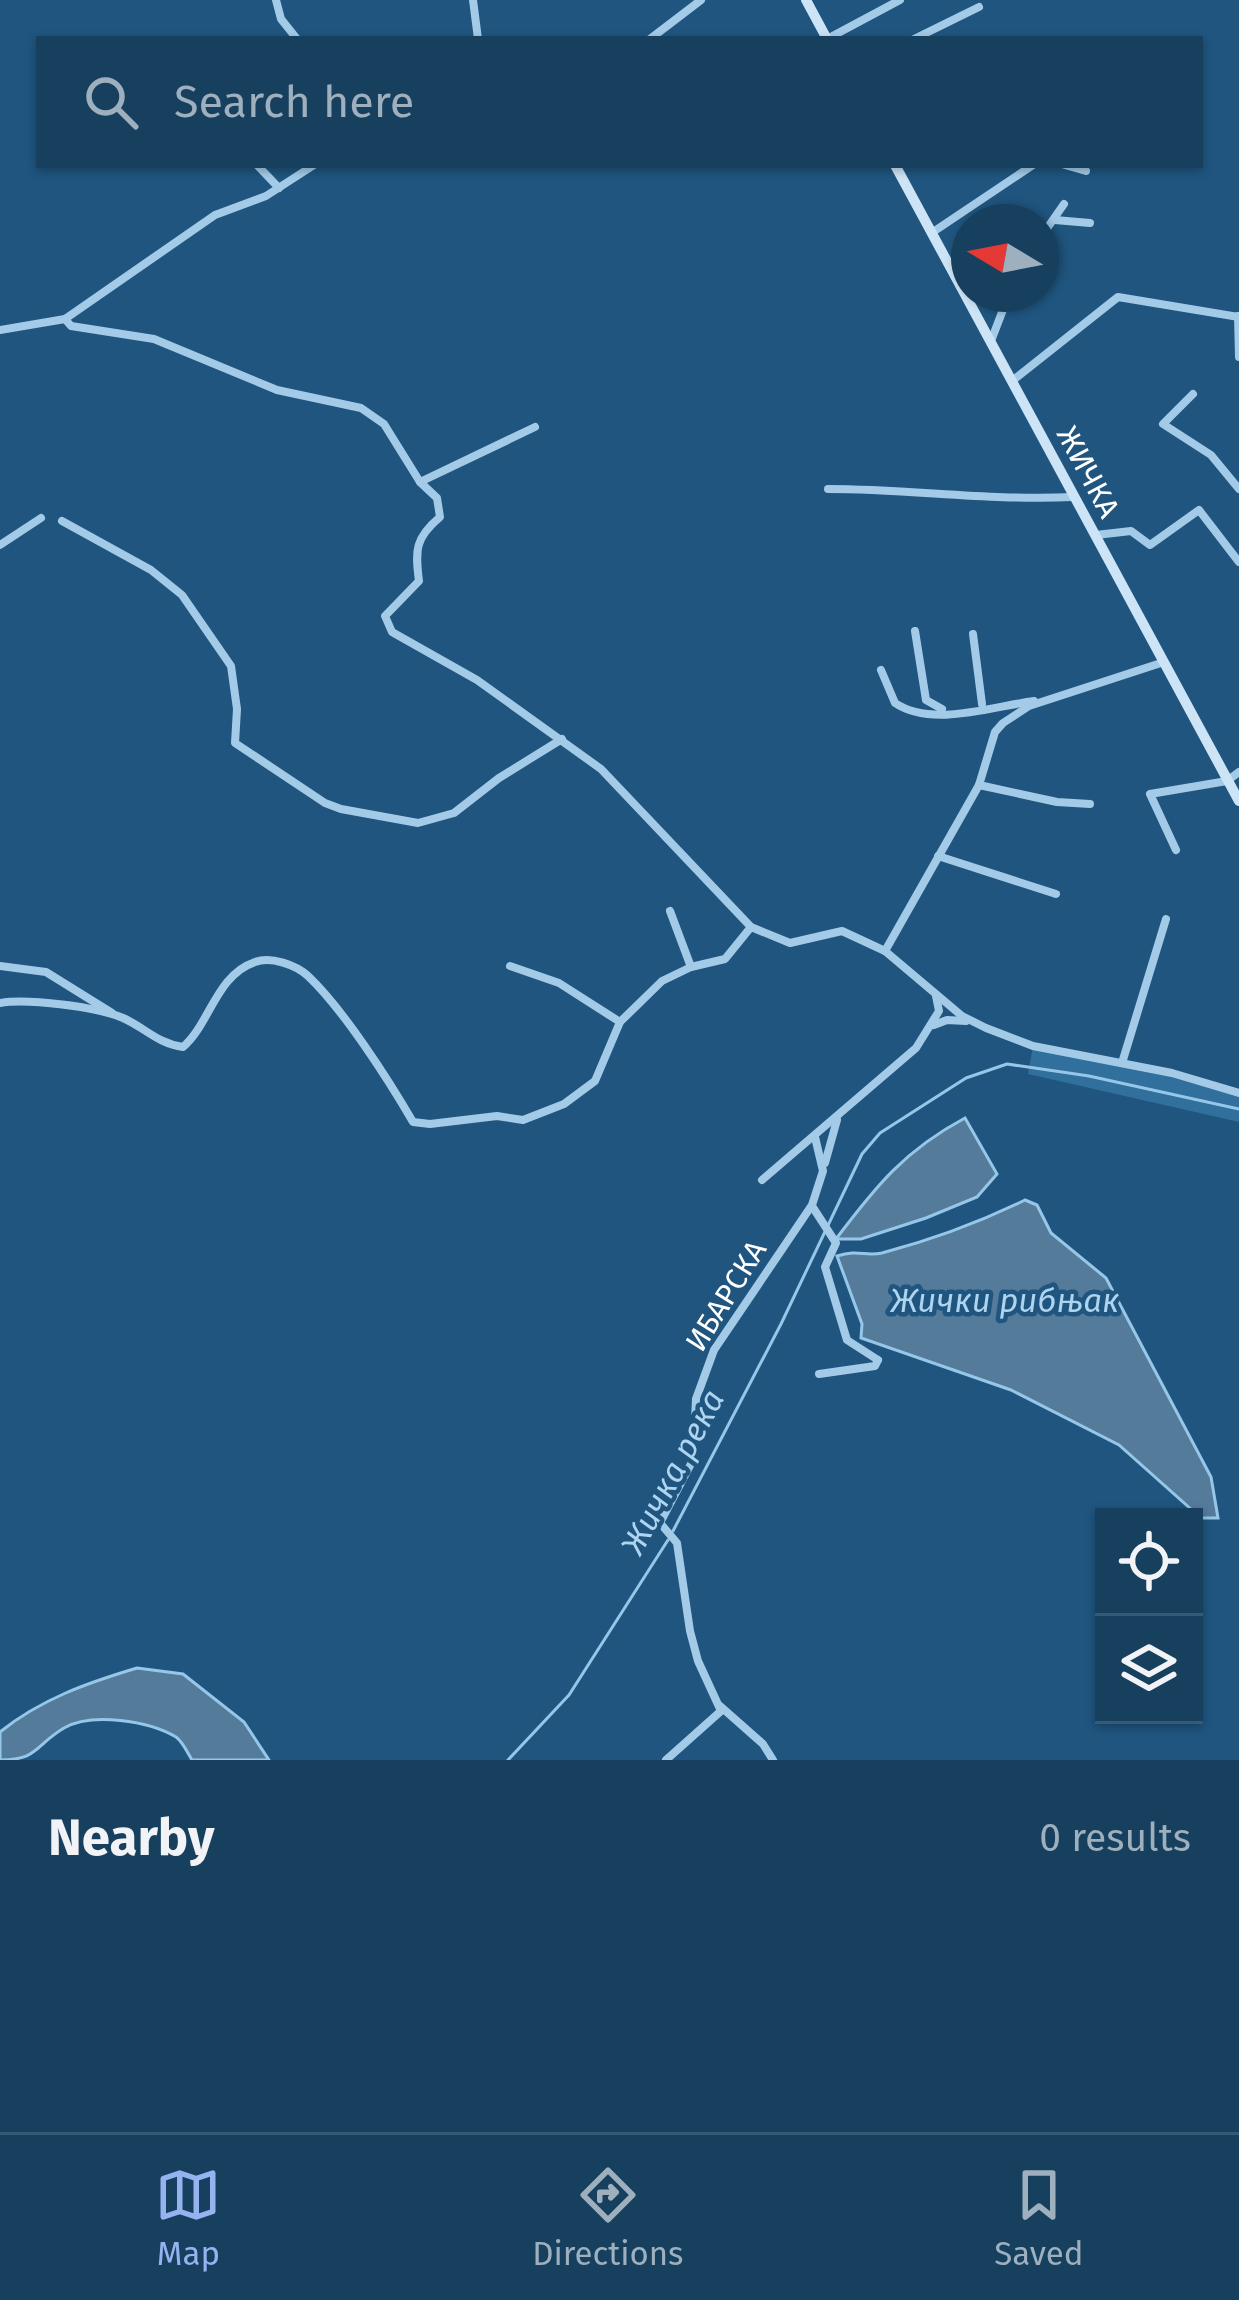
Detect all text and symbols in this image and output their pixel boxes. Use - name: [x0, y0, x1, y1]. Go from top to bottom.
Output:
- search box: [36, 36, 1203, 168]
- icon: search: [78, 69, 144, 135]
- text: Search here: [174, 75, 414, 129]
- north arrow: [951, 204, 1059, 312]
- street label: ЖИЧКА: [1049, 420, 1127, 525]
- street label: ИБАРСКА: [678, 1233, 775, 1358]
- water label: Жички рибњак: [889, 1281, 1120, 1321]
- water label: Жичка река: [612, 1383, 733, 1562]
- map controls: [1095, 1508, 1203, 1724]
- button: locate: [1095, 1508, 1203, 1616]
- button: layers: [1095, 1616, 1203, 1724]
- text: Nearby: [48, 1807, 214, 1869]
- text: 0 results: [1039, 1815, 1191, 1861]
- tab: Map: [155, 2162, 221, 2274]
- tab: Directions: [532, 2162, 684, 2274]
- tab: Saved: [994, 2162, 1084, 2274]

